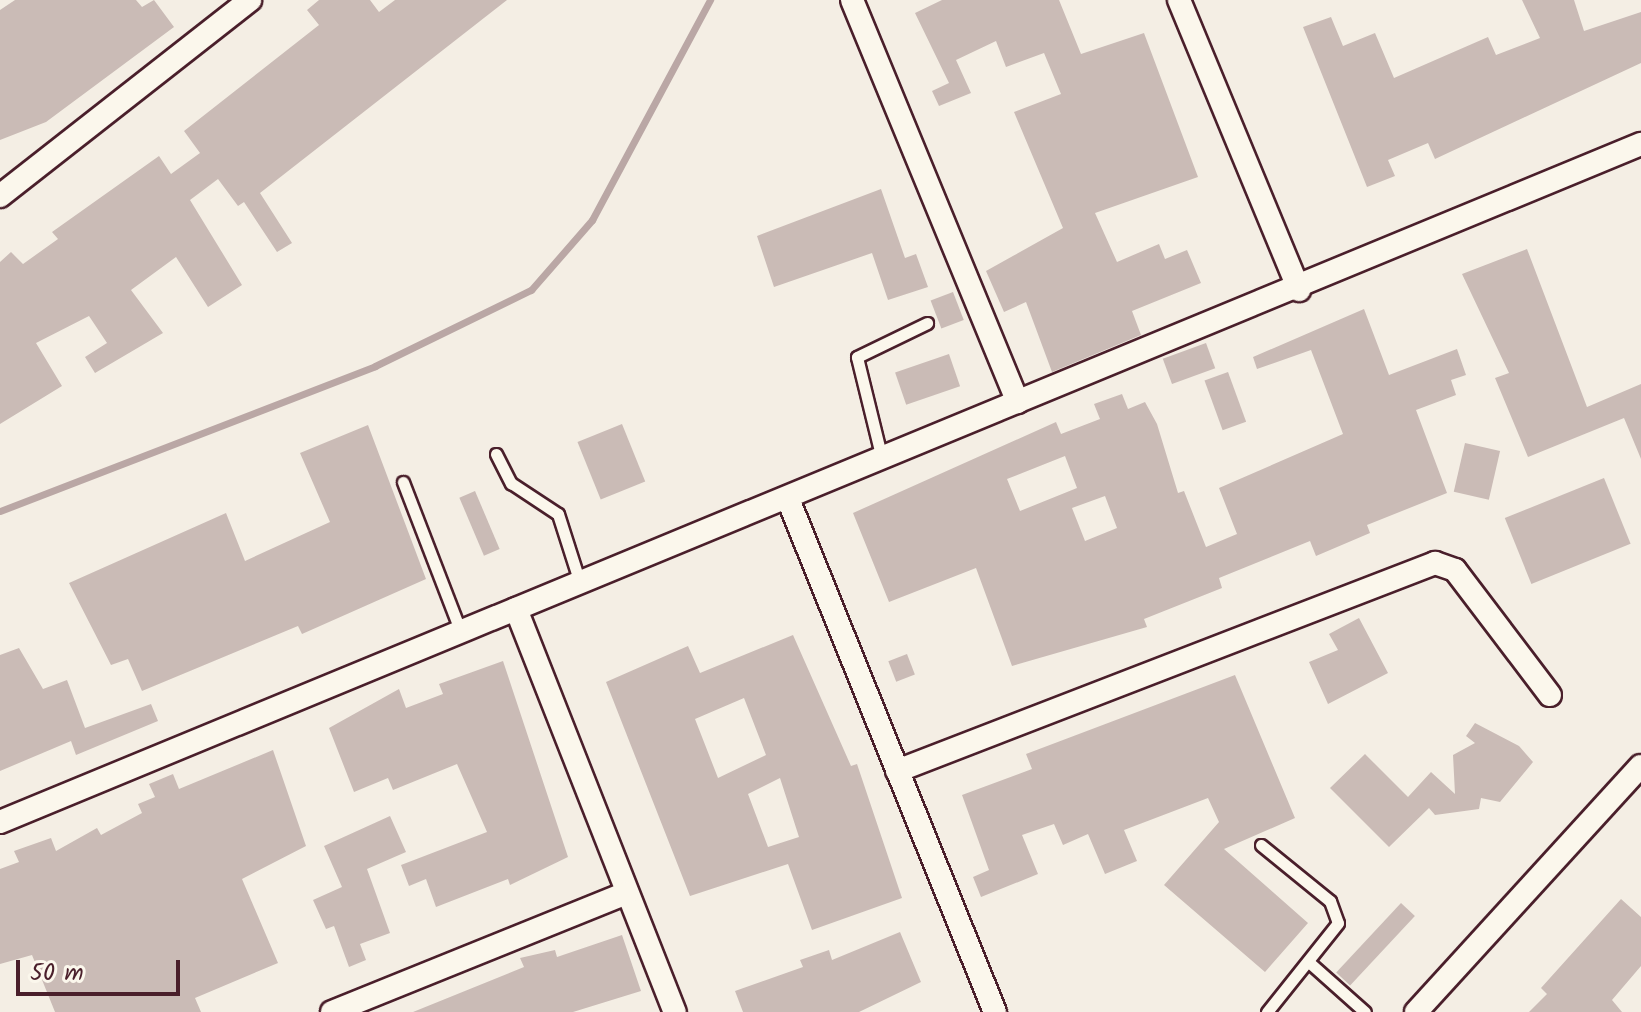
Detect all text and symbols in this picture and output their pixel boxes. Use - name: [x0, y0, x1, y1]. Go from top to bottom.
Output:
- scale bar: [20, 944, 184, 994]
- text: 50 m: [30, 954, 84, 993]

